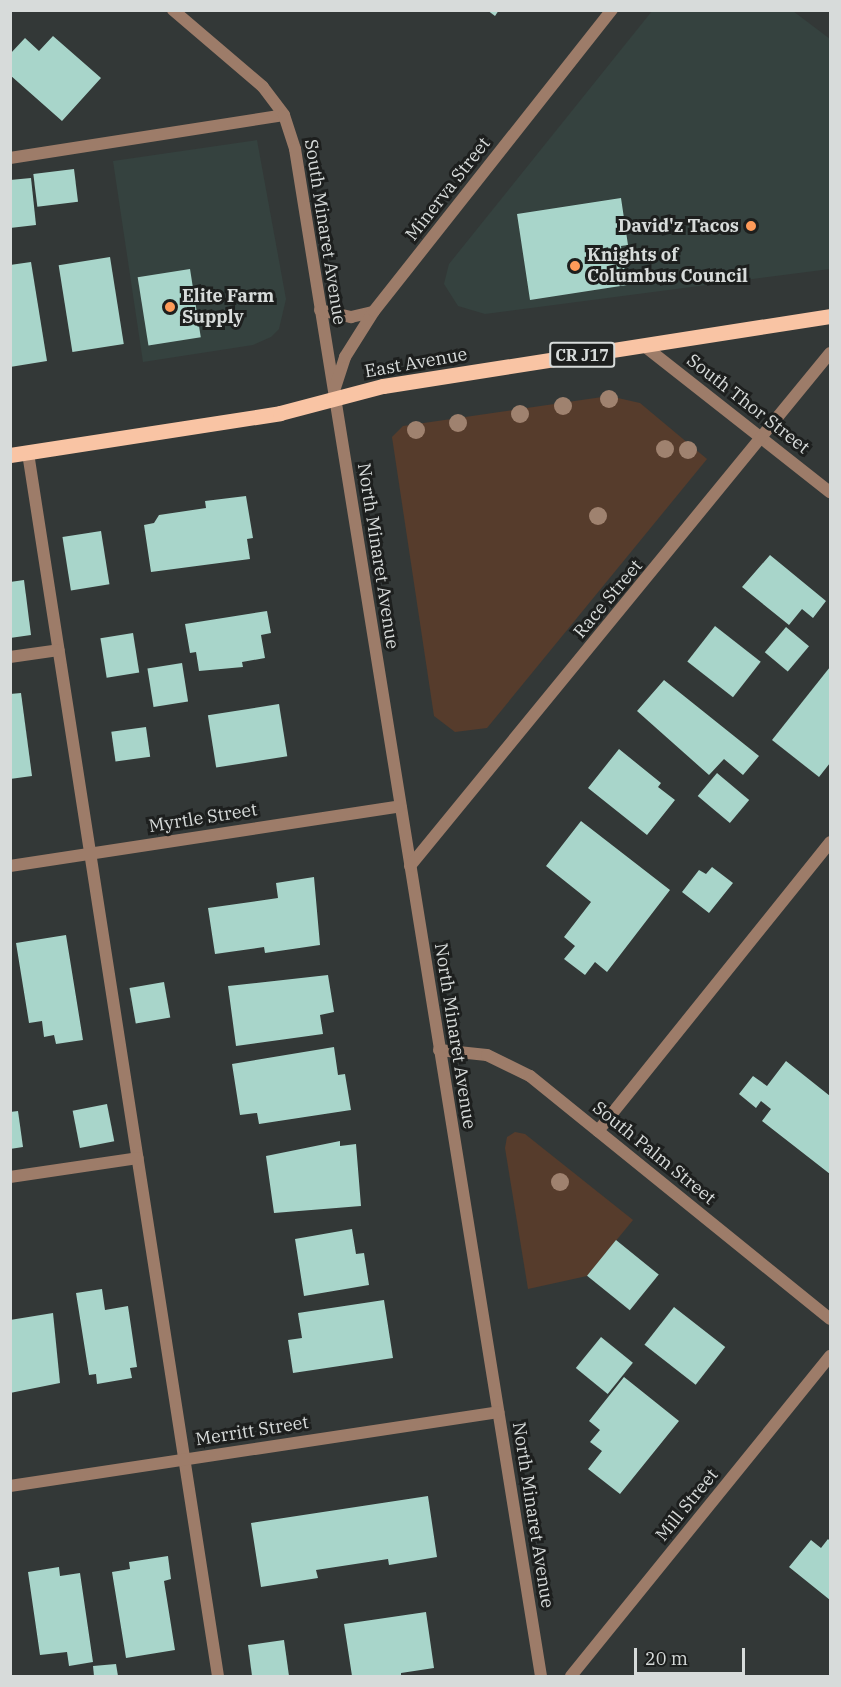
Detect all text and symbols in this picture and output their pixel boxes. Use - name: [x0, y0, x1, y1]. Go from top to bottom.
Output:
- street label: Minerva Street: [401, 133, 495, 245]
- street label: South Minaret Avenue: [300, 138, 350, 326]
- place label: David'z Tacos: [618, 215, 739, 237]
- marker: David'z Tacos: [744, 219, 758, 233]
- place label: Knights of Columbus Council: [587, 245, 748, 288]
- marker: Knights of Columbus Council: [568, 259, 582, 273]
- place label: Elite Farm Supply: [182, 286, 274, 328]
- marker: Elite Farm Supply: [163, 300, 177, 314]
- road number: CR J17: [549, 342, 615, 368]
- street label: East Avenue: [363, 343, 469, 383]
- street label: South Thor Street: [682, 349, 814, 459]
- street label: North Minaret Avenue: [353, 461, 403, 651]
- street label: Race Street: [569, 556, 647, 642]
- street label: Myrtle Street: [147, 799, 259, 837]
- street label: North Minaret Avenue: [430, 941, 480, 1131]
- street label: South Palm Street: [588, 1097, 720, 1209]
- street label: Merritt Street: [194, 1411, 310, 1451]
- street label: North Minaret Avenue: [508, 1420, 558, 1610]
- street label: Mill Street: [651, 1464, 723, 1546]
- scale bar: [637, 1636, 748, 1674]
- text: 20 m: [645, 1647, 688, 1670]

